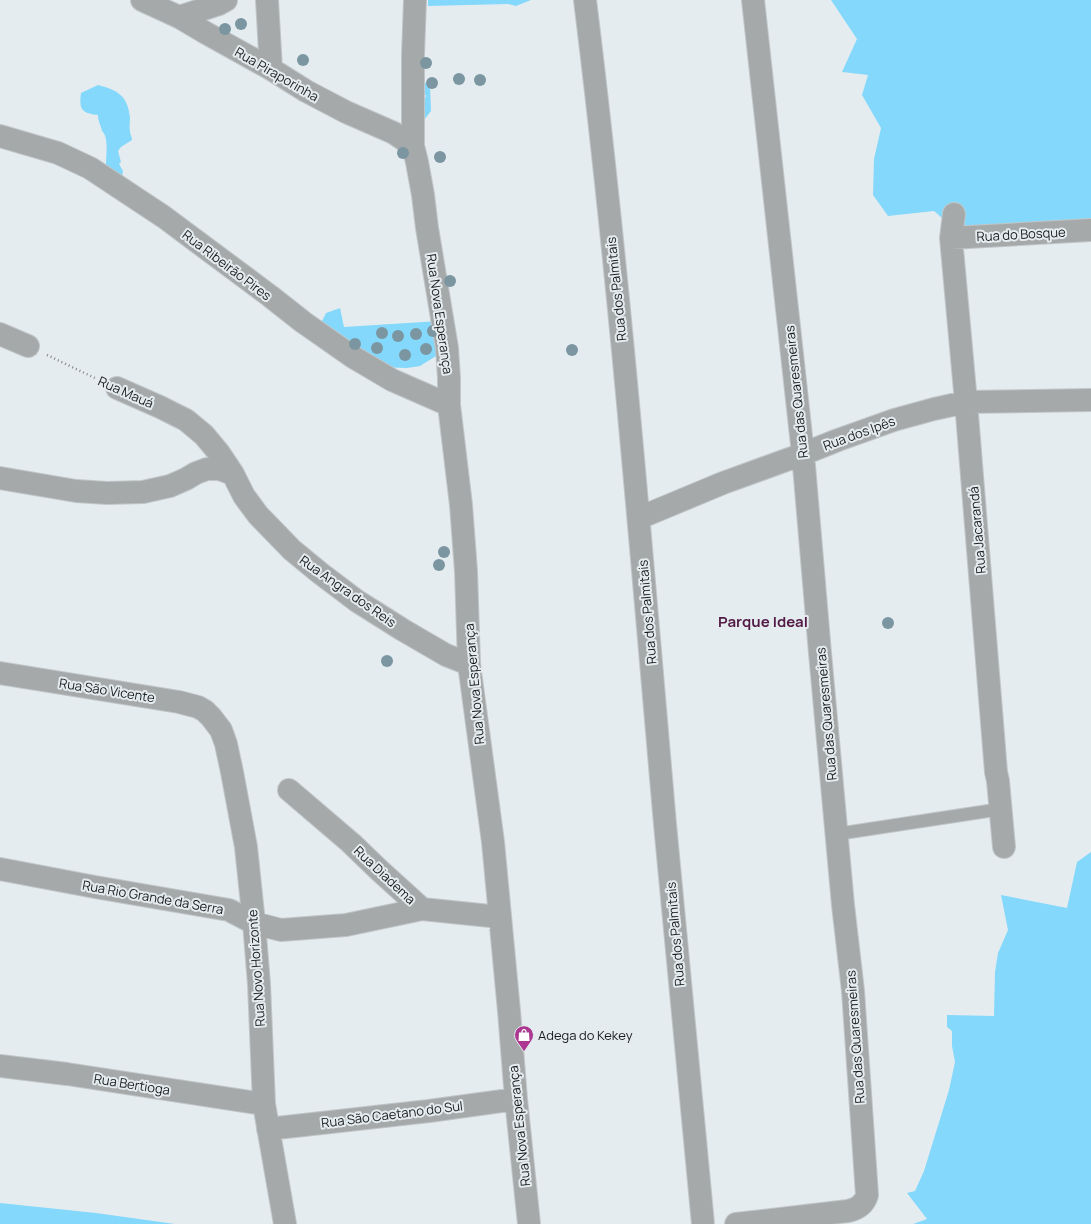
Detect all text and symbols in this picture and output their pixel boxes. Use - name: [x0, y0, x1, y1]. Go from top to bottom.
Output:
- street label: Rua Piraporinha: [232, 43, 322, 105]
- street label: Rua do Bosque: [976, 223, 1066, 245]
- street label: Rua Ribeirão Pires: [179, 226, 275, 305]
- street label: Rua dos Palmitais: [602, 236, 630, 342]
- street label: Rua Nova Esperança: [423, 253, 457, 375]
- street label: Rua das Quaresmeiras: [780, 325, 812, 459]
- street label: Rua Mauá: [95, 372, 157, 412]
- street label: Rua dos Ipês: [820, 412, 898, 454]
- street label: Rua Jacarandá: [964, 486, 990, 574]
- street label: Rua Angra dos Reis: [296, 551, 400, 631]
- street label: Rua dos Palmitais: [633, 559, 661, 665]
- district label: Parque Ideal: [718, 611, 808, 632]
- street label: Rua Nova Esperança: [460, 623, 488, 745]
- street label: Rua das Quaresmeiras: [811, 647, 841, 781]
- street label: Rua São Vicente: [58, 674, 156, 707]
- street label: Rua Diadema: [350, 842, 420, 908]
- street label: Rua Rio Grande da Serra: [81, 876, 225, 918]
- street label: Rua dos Palmitais: [661, 881, 689, 987]
- street label: Rua Novo Horizonte: [243, 908, 269, 1027]
- street label: Rua das Quaresmeiras: [841, 970, 869, 1104]
- shop icon: Adega do Kekey: [513, 1024, 535, 1052]
- place label: Adega do Kekey: [538, 1026, 633, 1044]
- street label: Rua Nova Esperança: [504, 1065, 534, 1187]
- street label: Rua Bertioga: [93, 1069, 171, 1099]
- street label: Rua São Caetano do Sul: [320, 1096, 464, 1132]

